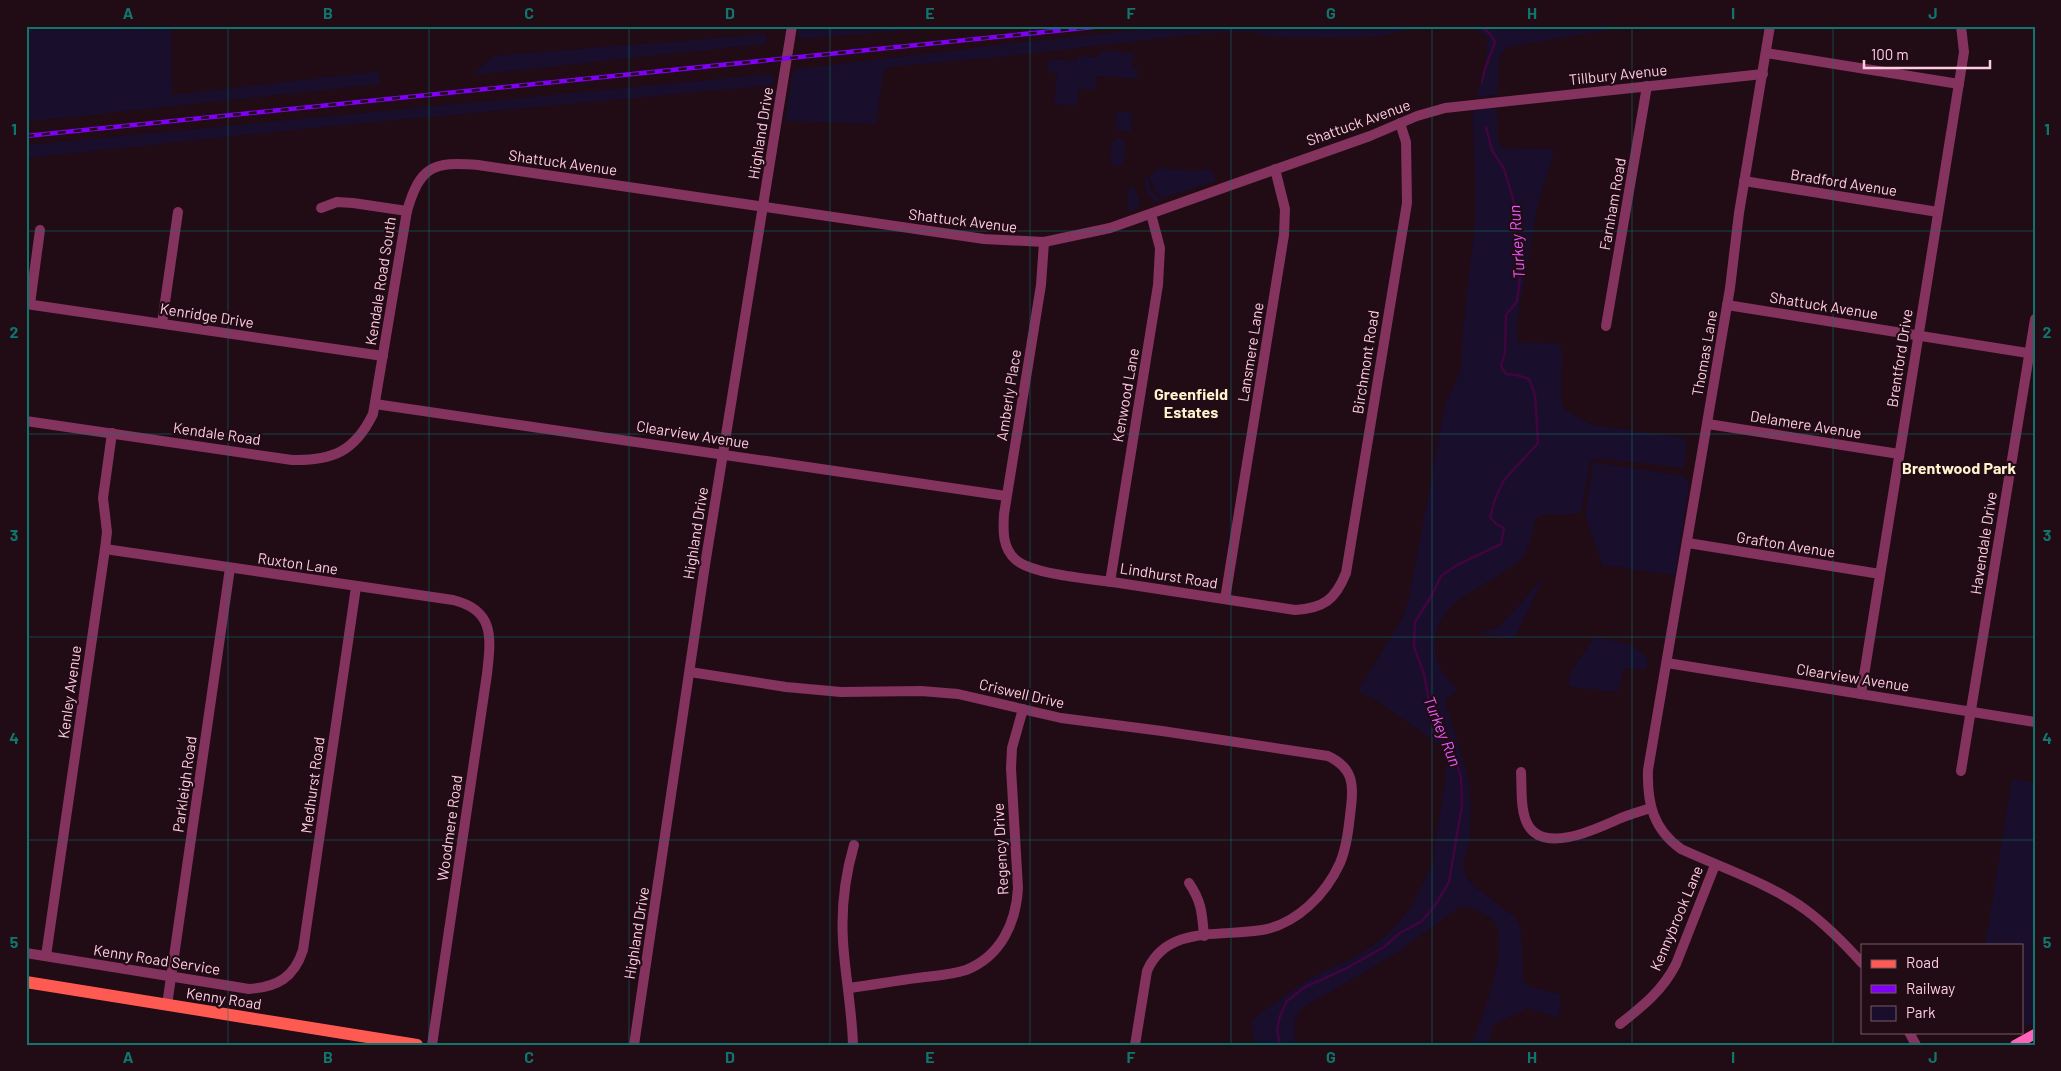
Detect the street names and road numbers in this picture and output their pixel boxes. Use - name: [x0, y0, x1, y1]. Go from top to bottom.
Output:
- street label: Tillbury Avenue: [1568, 60, 1668, 88]
- street label: Highland Drive: [744, 85, 776, 181]
- street label: Shattuck Avenue: [1304, 95, 1412, 149]
- street label: Shattuck Avenue: [508, 145, 618, 179]
- street label: Farnham Road: [1595, 156, 1629, 252]
- street label: Bradford Avenue: [1789, 165, 1899, 199]
- street label: Shattuck Avenue: [908, 204, 1018, 236]
- street label: Kendale Road South: [361, 215, 399, 347]
- street label: Shattuck Avenue: [1769, 288, 1879, 322]
- street label: Kenridge Drive: [159, 299, 255, 331]
- street label: Lansmere Lane: [1233, 301, 1267, 403]
- street label: Brentford Drive: [1882, 308, 1916, 408]
- street label: Birchmont Road: [1348, 309, 1382, 415]
- street label: Thomas Lane: [1688, 309, 1720, 397]
- street label: Kenwood Lane: [1108, 347, 1142, 443]
- street label: Amberly Place: [992, 348, 1024, 442]
- street label: Delamere Avenue: [1749, 406, 1863, 442]
- street label: Clearview Avenue: [635, 416, 751, 452]
- street label: Kendale Road: [172, 418, 262, 448]
- street label: Highland Drive: [679, 485, 711, 581]
- street label: Havendale Drive: [1966, 490, 2000, 596]
- street label: Grafton Avenue: [1735, 527, 1837, 561]
- street label: Ruxton Lane: [257, 548, 339, 578]
- street label: Lindhurst Road: [1119, 558, 1219, 592]
- street label: Kenley Avenue: [54, 644, 84, 740]
- street label: Clearview Avenue: [1795, 659, 1911, 695]
- street label: Criswell Drive: [978, 674, 1066, 712]
- street label: Parkleigh Road: [168, 735, 200, 833]
- street label: Medhurst Road: [296, 736, 328, 834]
- street label: Woodmere Road: [433, 774, 465, 882]
- street label: Regency Drive: [989, 802, 1011, 896]
- street label: Kennybrook Lane: [1646, 863, 1706, 973]
- street label: Highland Drive: [620, 885, 652, 981]
- street label: Kenny Road Service: [92, 940, 222, 978]
- street label: Kenny Road: [185, 983, 263, 1013]

